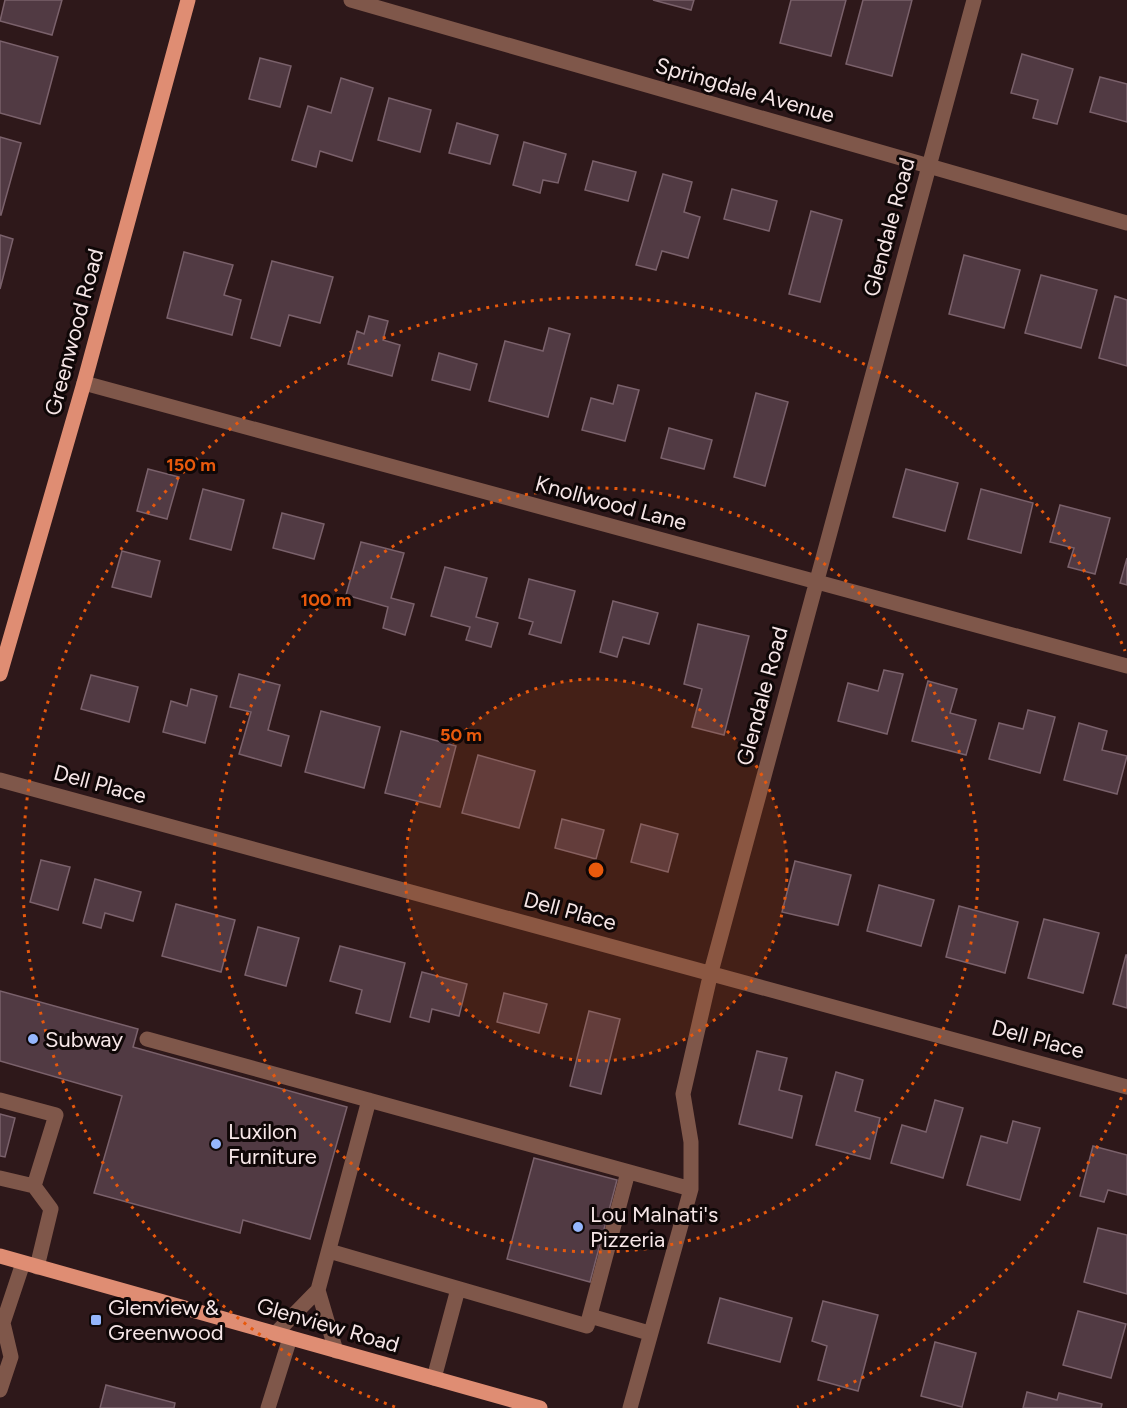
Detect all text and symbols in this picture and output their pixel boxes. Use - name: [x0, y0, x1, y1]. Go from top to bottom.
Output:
- street label: Springdale Avenue: [652, 52, 838, 128]
- street label: Glendale Road: [857, 154, 921, 300]
- street label: Greenwood Road: [39, 246, 109, 418]
- text: 150 m: [166, 454, 216, 476]
- street label: Knollwood Lane: [532, 470, 690, 536]
- text: 100 m: [301, 589, 351, 611]
- street label: Glendale Road: [730, 623, 794, 769]
- text: 50 m: [440, 724, 482, 746]
- street label: Dell Place: [51, 759, 149, 809]
- centre of rings: [586, 860, 606, 880]
- street label: Dell Place: [521, 886, 619, 936]
- street label: Dell Place: [989, 1014, 1087, 1064]
- place label: Subway: [45, 1026, 123, 1053]
- marker: Subway: [26, 1032, 40, 1046]
- place label: Luxilon Furniture: [228, 1118, 317, 1170]
- marker: Luxilon Furniture: [209, 1137, 223, 1151]
- place label: Lou Malnati's Pizzeria: [590, 1201, 718, 1253]
- marker: Lou Malnati's Pizzeria: [571, 1220, 585, 1234]
- street label: Glenview Road: [253, 1292, 403, 1358]
- place label: Glenview & Greenwood: [108, 1294, 224, 1346]
- marker: Glenview & Greenwood: [89, 1313, 103, 1327]

